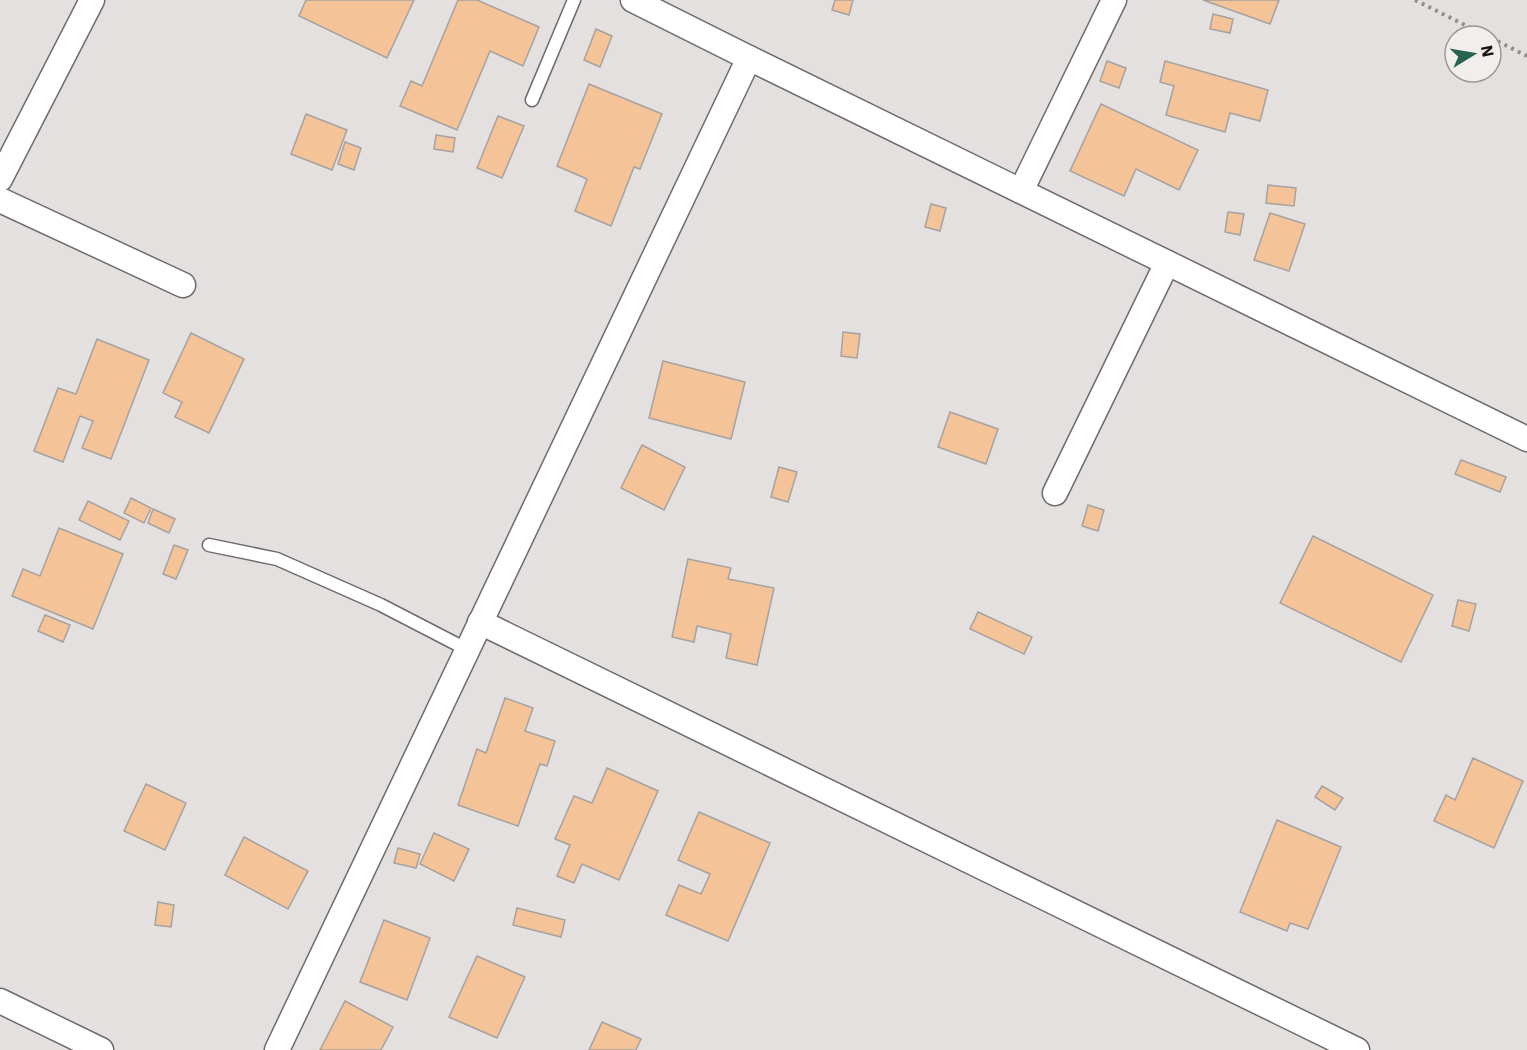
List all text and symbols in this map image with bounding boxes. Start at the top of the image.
north arrow [1443,24,1503,84]
text: N [1477,44,1499,59]

